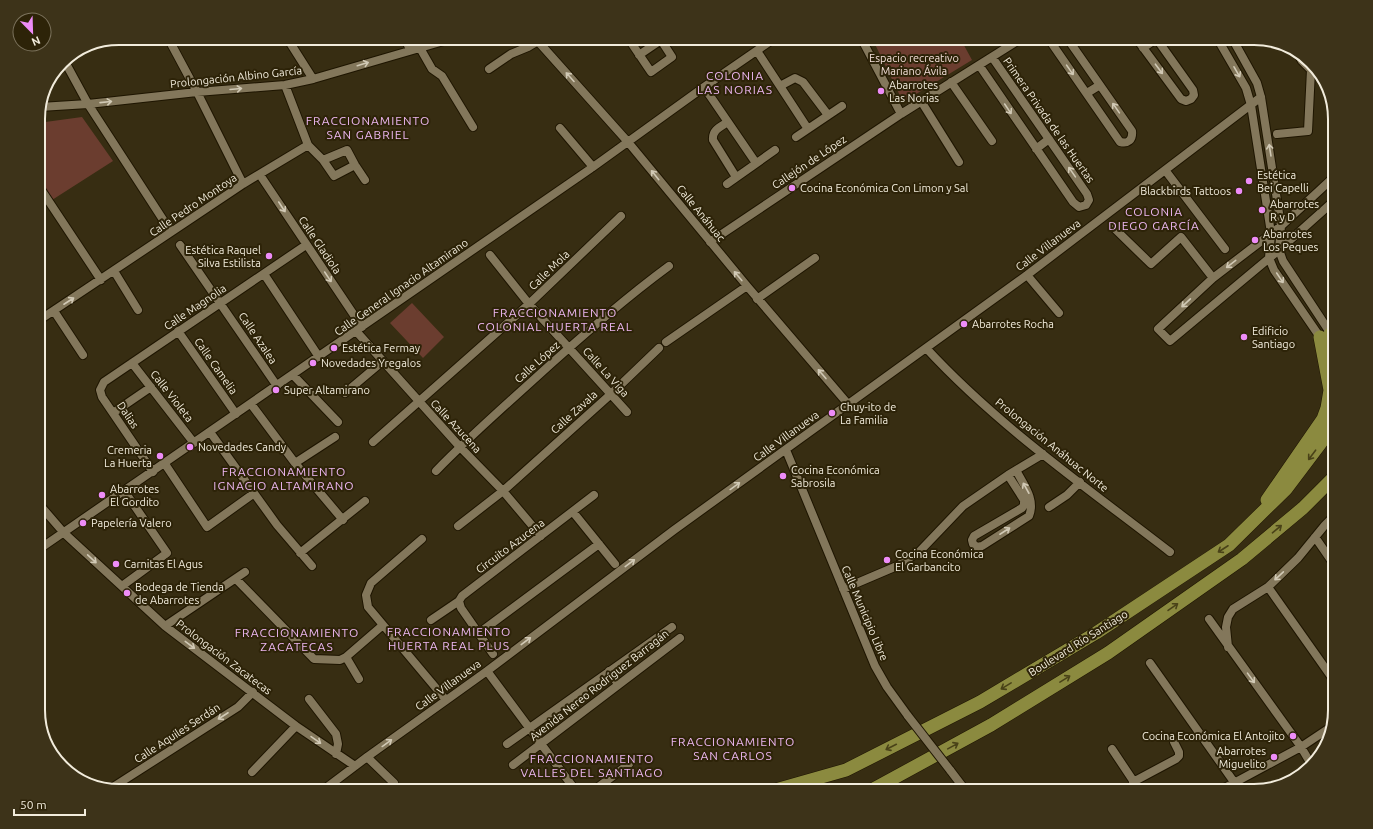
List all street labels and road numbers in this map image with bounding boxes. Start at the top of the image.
street label: Primera Privada de las Huertas [1001,55,1097,185]
street label: Prolongación Albino García [169,64,303,90]
street label: Callejón de López [770,133,848,191]
street label: Calle Pedro Montoya [147,171,239,239]
street label: Calle Anáhuac [675,182,727,244]
street label: Calle Gladiola [296,214,344,276]
street label: Calle Villanueva [1013,217,1083,273]
street label: Calle General Ignacio Altamirano [332,236,470,338]
street label: Calle Mola [526,248,572,292]
street label: Calle Magnolia [162,282,228,332]
street label: Calle Azalea [236,310,280,366]
street label: Calle Camelia [192,336,240,396]
street label: Calle López [512,339,562,385]
street label: Calle La Viga [581,345,631,399]
street label: Calle Violeta [148,368,196,424]
street label: Calle Zavala [548,388,600,436]
street label: Prolongación Anáhuac Norte [993,396,1111,494]
street label: Calle Azucena [428,397,484,455]
street label: Dalias [115,399,141,431]
street label: Calle Villanueva [751,408,821,464]
street label: Circuito Azucena [473,516,547,576]
street label: Calle Municipio Libre [839,564,891,662]
street label: Boulevard Río Santiago [1026,608,1130,678]
street label: Prolongación Zacatecas [174,617,274,697]
street label: Avenida Nereo Rodríguez Barragán [527,627,671,743]
street label: Calle Villanueva [413,657,483,713]
street label: Calle Aquiles Serdán [132,701,222,765]

